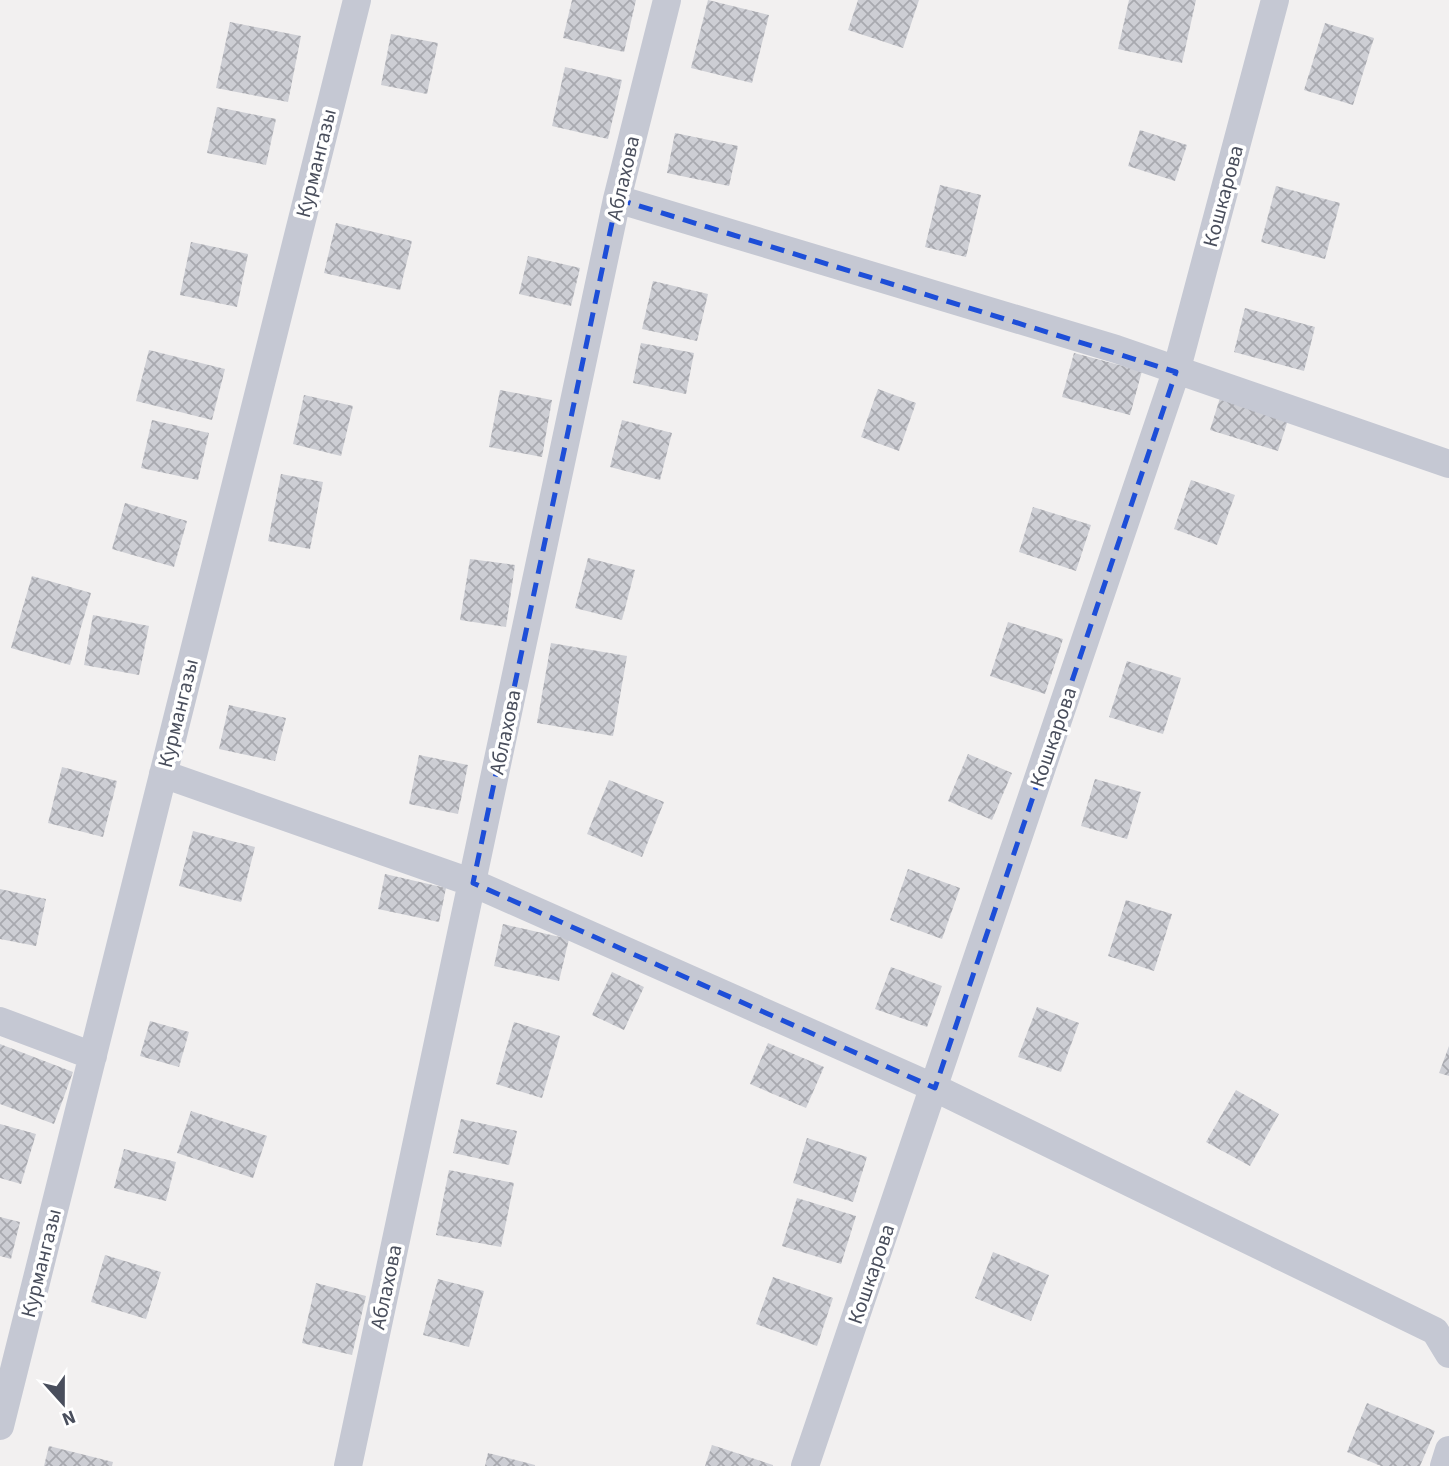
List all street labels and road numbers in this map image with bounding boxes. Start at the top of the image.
street label: Курмангазы [288,105,344,221]
street label: Аблахова [599,133,647,223]
street label: Кошкарова [1195,142,1251,250]
street label: Курмангазы [150,655,206,771]
street label: Кошкарова [1022,683,1084,791]
street label: Аблахова [481,687,529,777]
street label: Курмангазы [13,1205,69,1321]
street label: Кошкарова [840,1220,902,1328]
street label: Аблахова [362,1242,410,1332]

